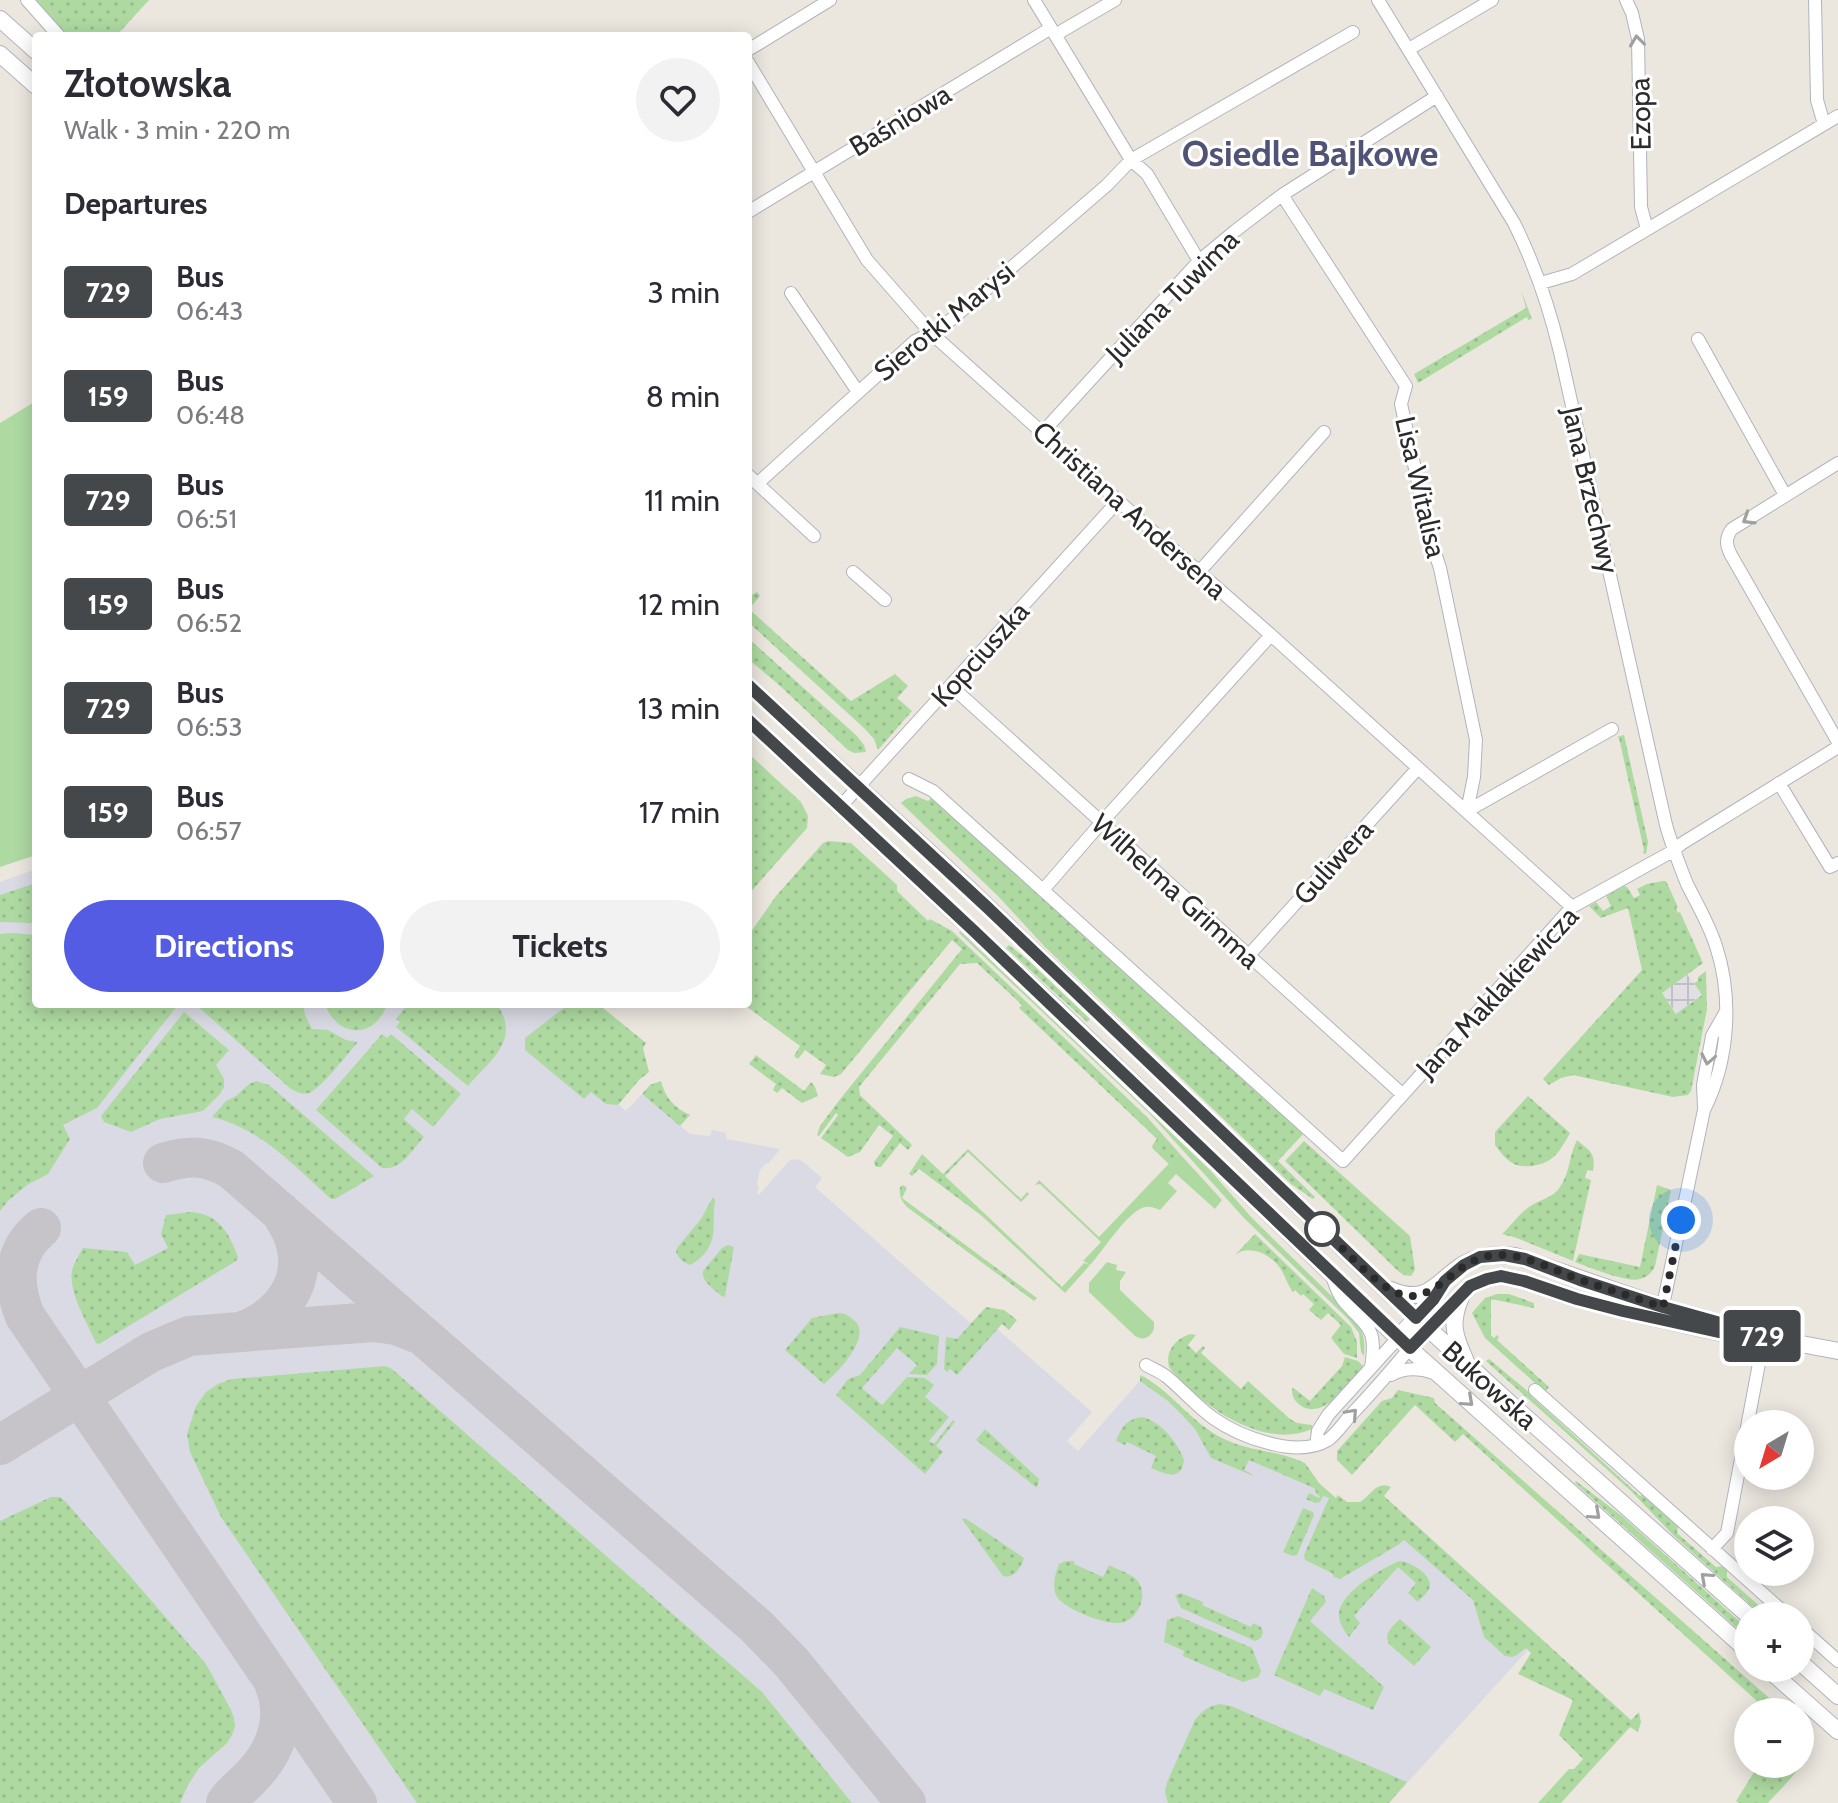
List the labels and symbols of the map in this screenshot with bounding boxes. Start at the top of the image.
one-way arrow [1629,34,1646,47]
street label: Baśniowa [843,76,957,163]
street label: Ezopa [1622,77,1658,151]
district label: Osiedle Bajkowe [1182,131,1438,175]
street label: Juliana Tuwima [1098,222,1246,370]
street label: Sierotki Marysi [867,254,1021,388]
street label: Jana Brzechwy [1555,402,1627,577]
street label: Lisa Witalisa [1388,413,1454,562]
street label: Christiana Andersena [1026,414,1235,607]
one-way arrow [1742,509,1757,524]
street label: Kopciuszka [924,594,1036,714]
street label: Wilhelma Grimma [1085,806,1268,976]
street label: Guliwera [1286,812,1380,911]
street label: Jana Maklakiewicza [1408,899,1586,1086]
one-way arrow [1700,1051,1717,1065]
your location [1661,1200,1701,1240]
unlabelled marker [1305,1212,1339,1246]
line badge: 729 [1716,1310,1808,1362]
street label: Bukowska [1435,1333,1545,1437]
one-way arrow [1458,1391,1473,1405]
one-way arrow [1342,1409,1356,1424]
north arrow [1734,1410,1814,1490]
one-way arrow [1585,1504,1600,1519]
one-way arrow [1700,1573,1715,1587]

